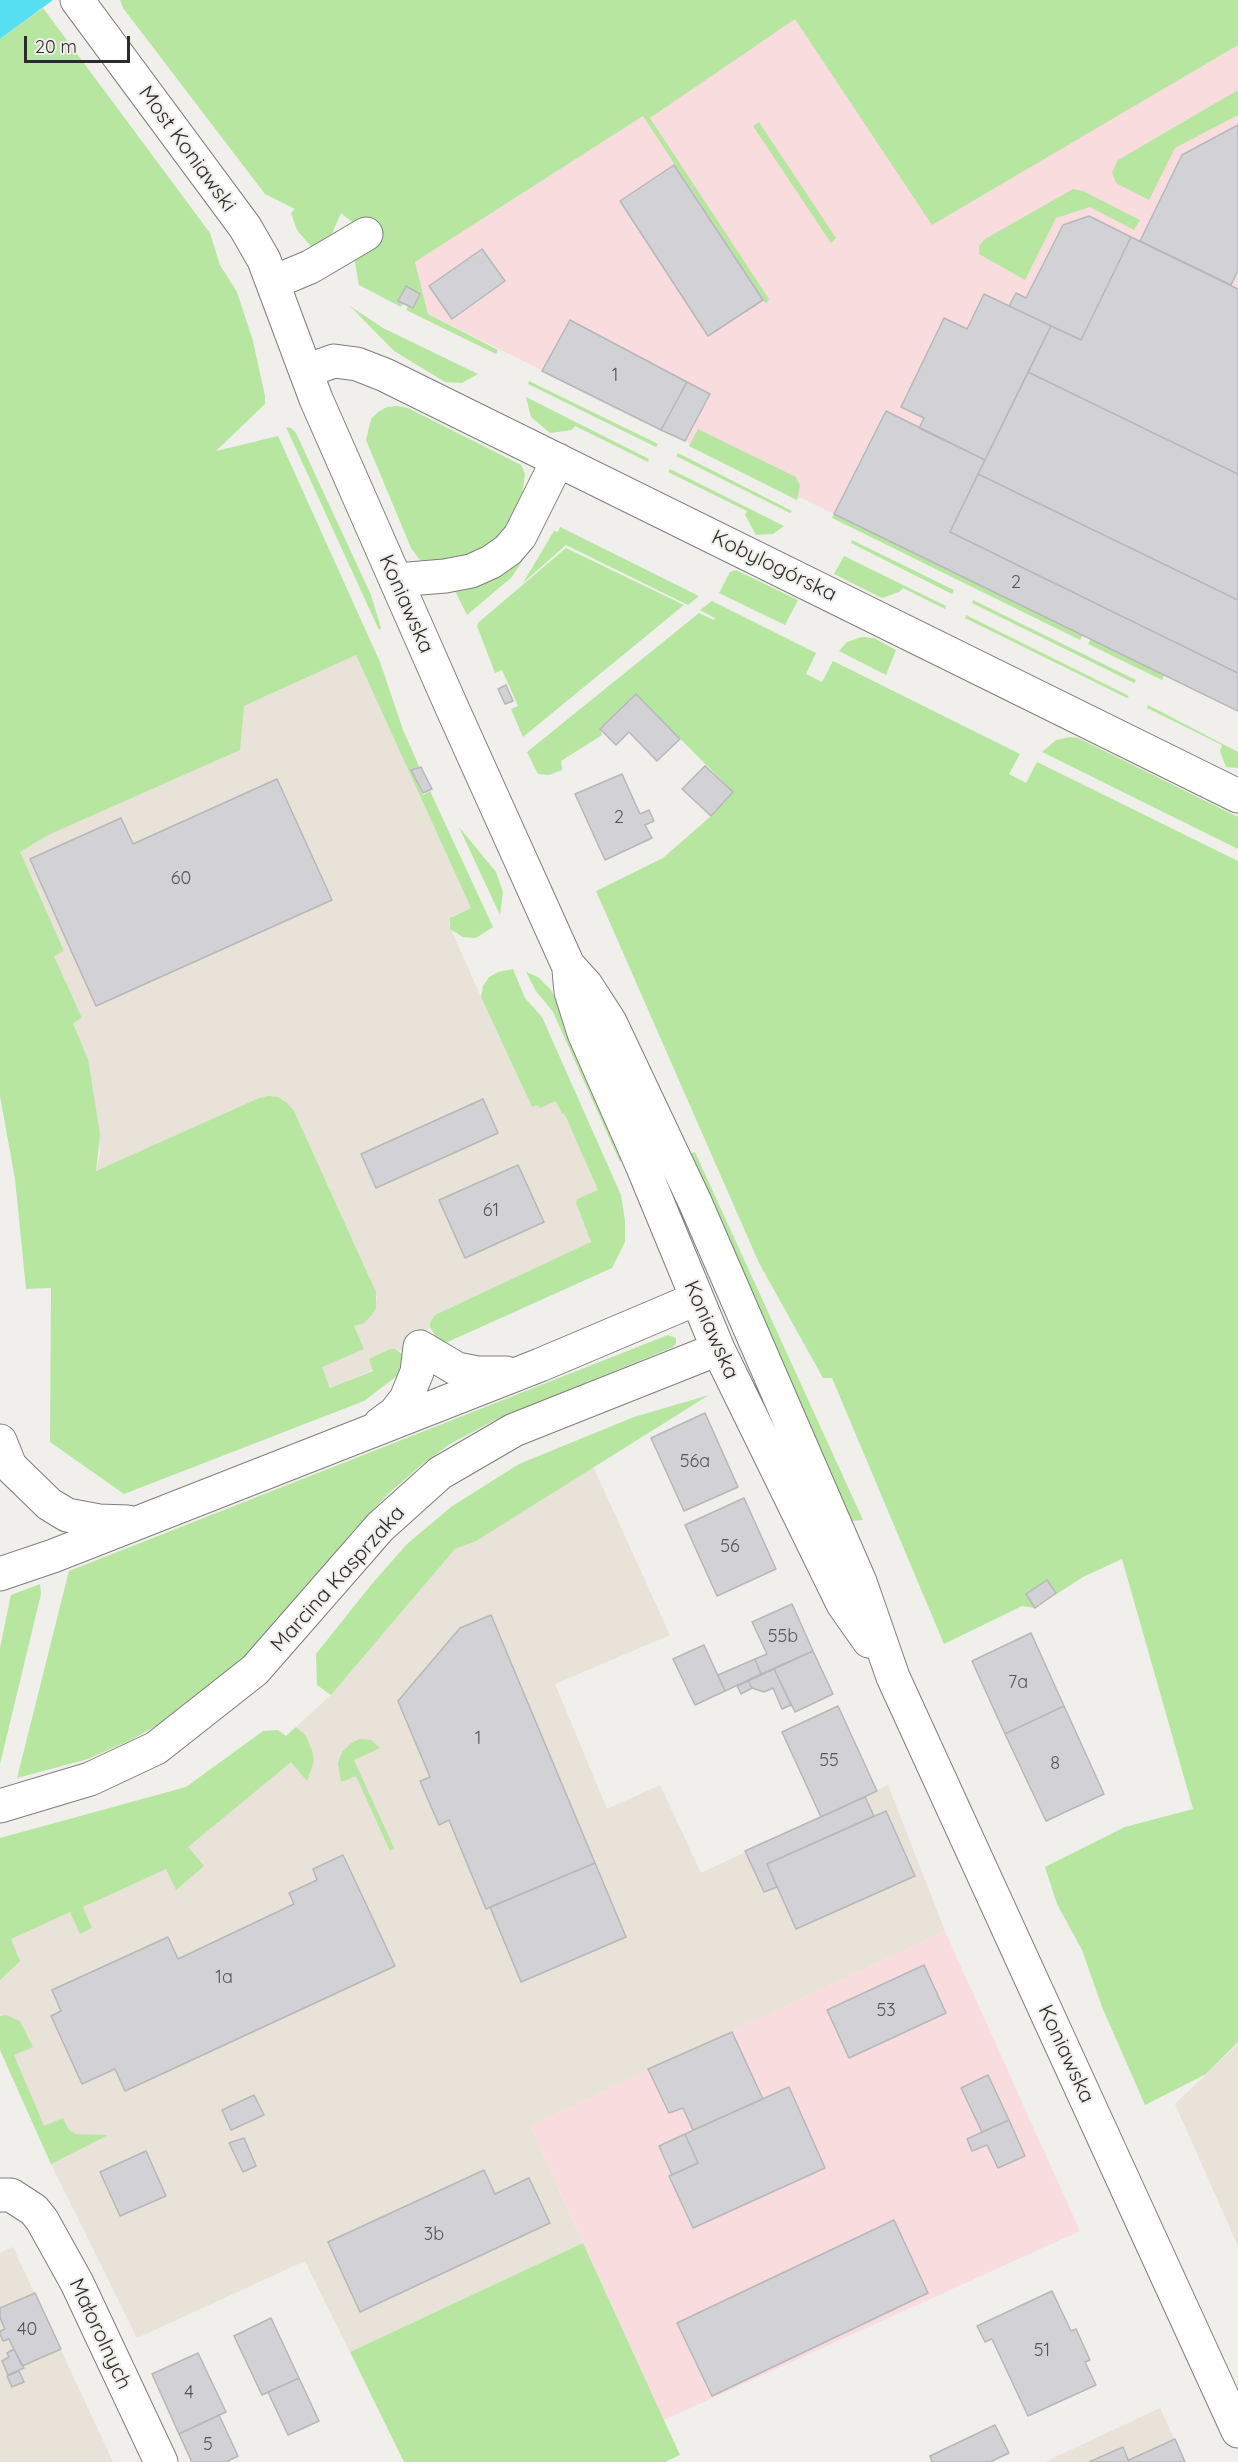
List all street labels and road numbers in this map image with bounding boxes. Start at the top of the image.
street label: Most Koniawski [133,81,241,217]
street label: Kobylogórska [707,525,841,607]
street label: Koniawska [373,551,439,657]
street label: Koniawska [678,1277,744,1383]
street label: Marcina Kasprzaka [266,1501,410,1657]
street label: Koniawska [1032,2001,1100,2107]
street label: Małorolnych [63,2275,137,2393]

